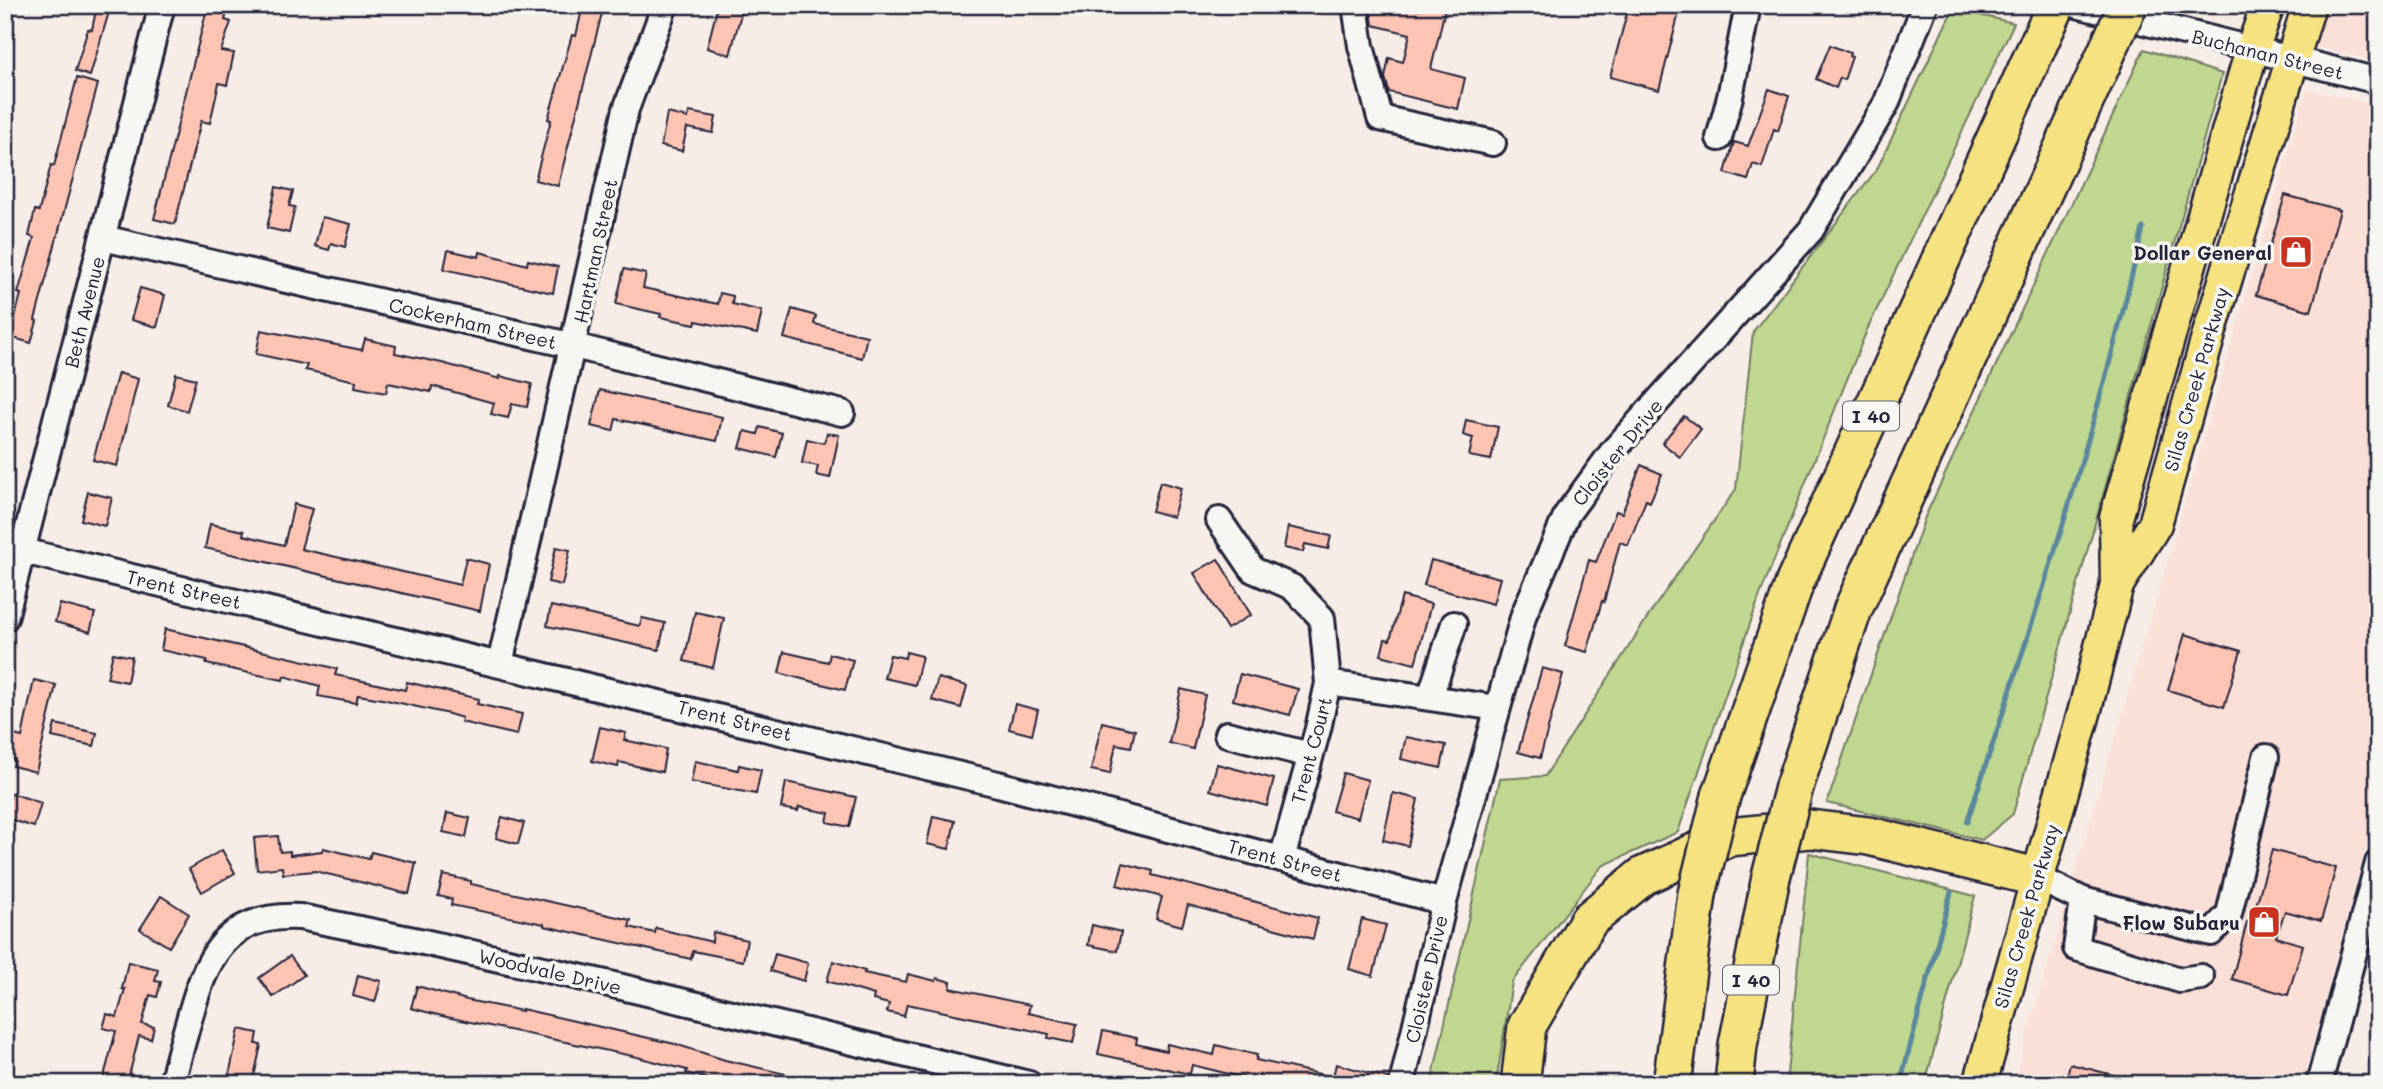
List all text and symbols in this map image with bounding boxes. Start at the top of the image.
street label: Buchanan Street [2190,23,2346,85]
street label: Hartman Street [567,176,623,326]
shop icon: Dollar General [2277,233,2315,271]
place label: Dollar General [2133,240,2272,265]
street label: Beth Avenue [58,253,110,371]
street label: Silas Creek Parkway [2158,284,2234,474]
street label: Cockerham Street [387,292,559,354]
street label: Cloister Drive [1566,393,1668,511]
road number: I 40 [1843,402,1899,430]
street label: Trent Street [124,564,244,614]
street label: Trent Street [675,694,795,746]
street label: Trent Court [1285,694,1337,806]
street label: Silas Creek Parkway [1988,821,2064,1011]
street label: Trent Street [1225,833,1345,887]
shop icon: Flow Subaru [2245,903,2283,941]
place label: Flow Subaru [2122,910,2240,935]
street label: Cloister Drive [1399,913,1453,1045]
street label: Woodvale Drive [476,942,624,1000]
road number: I 40 [1723,965,1779,995]

